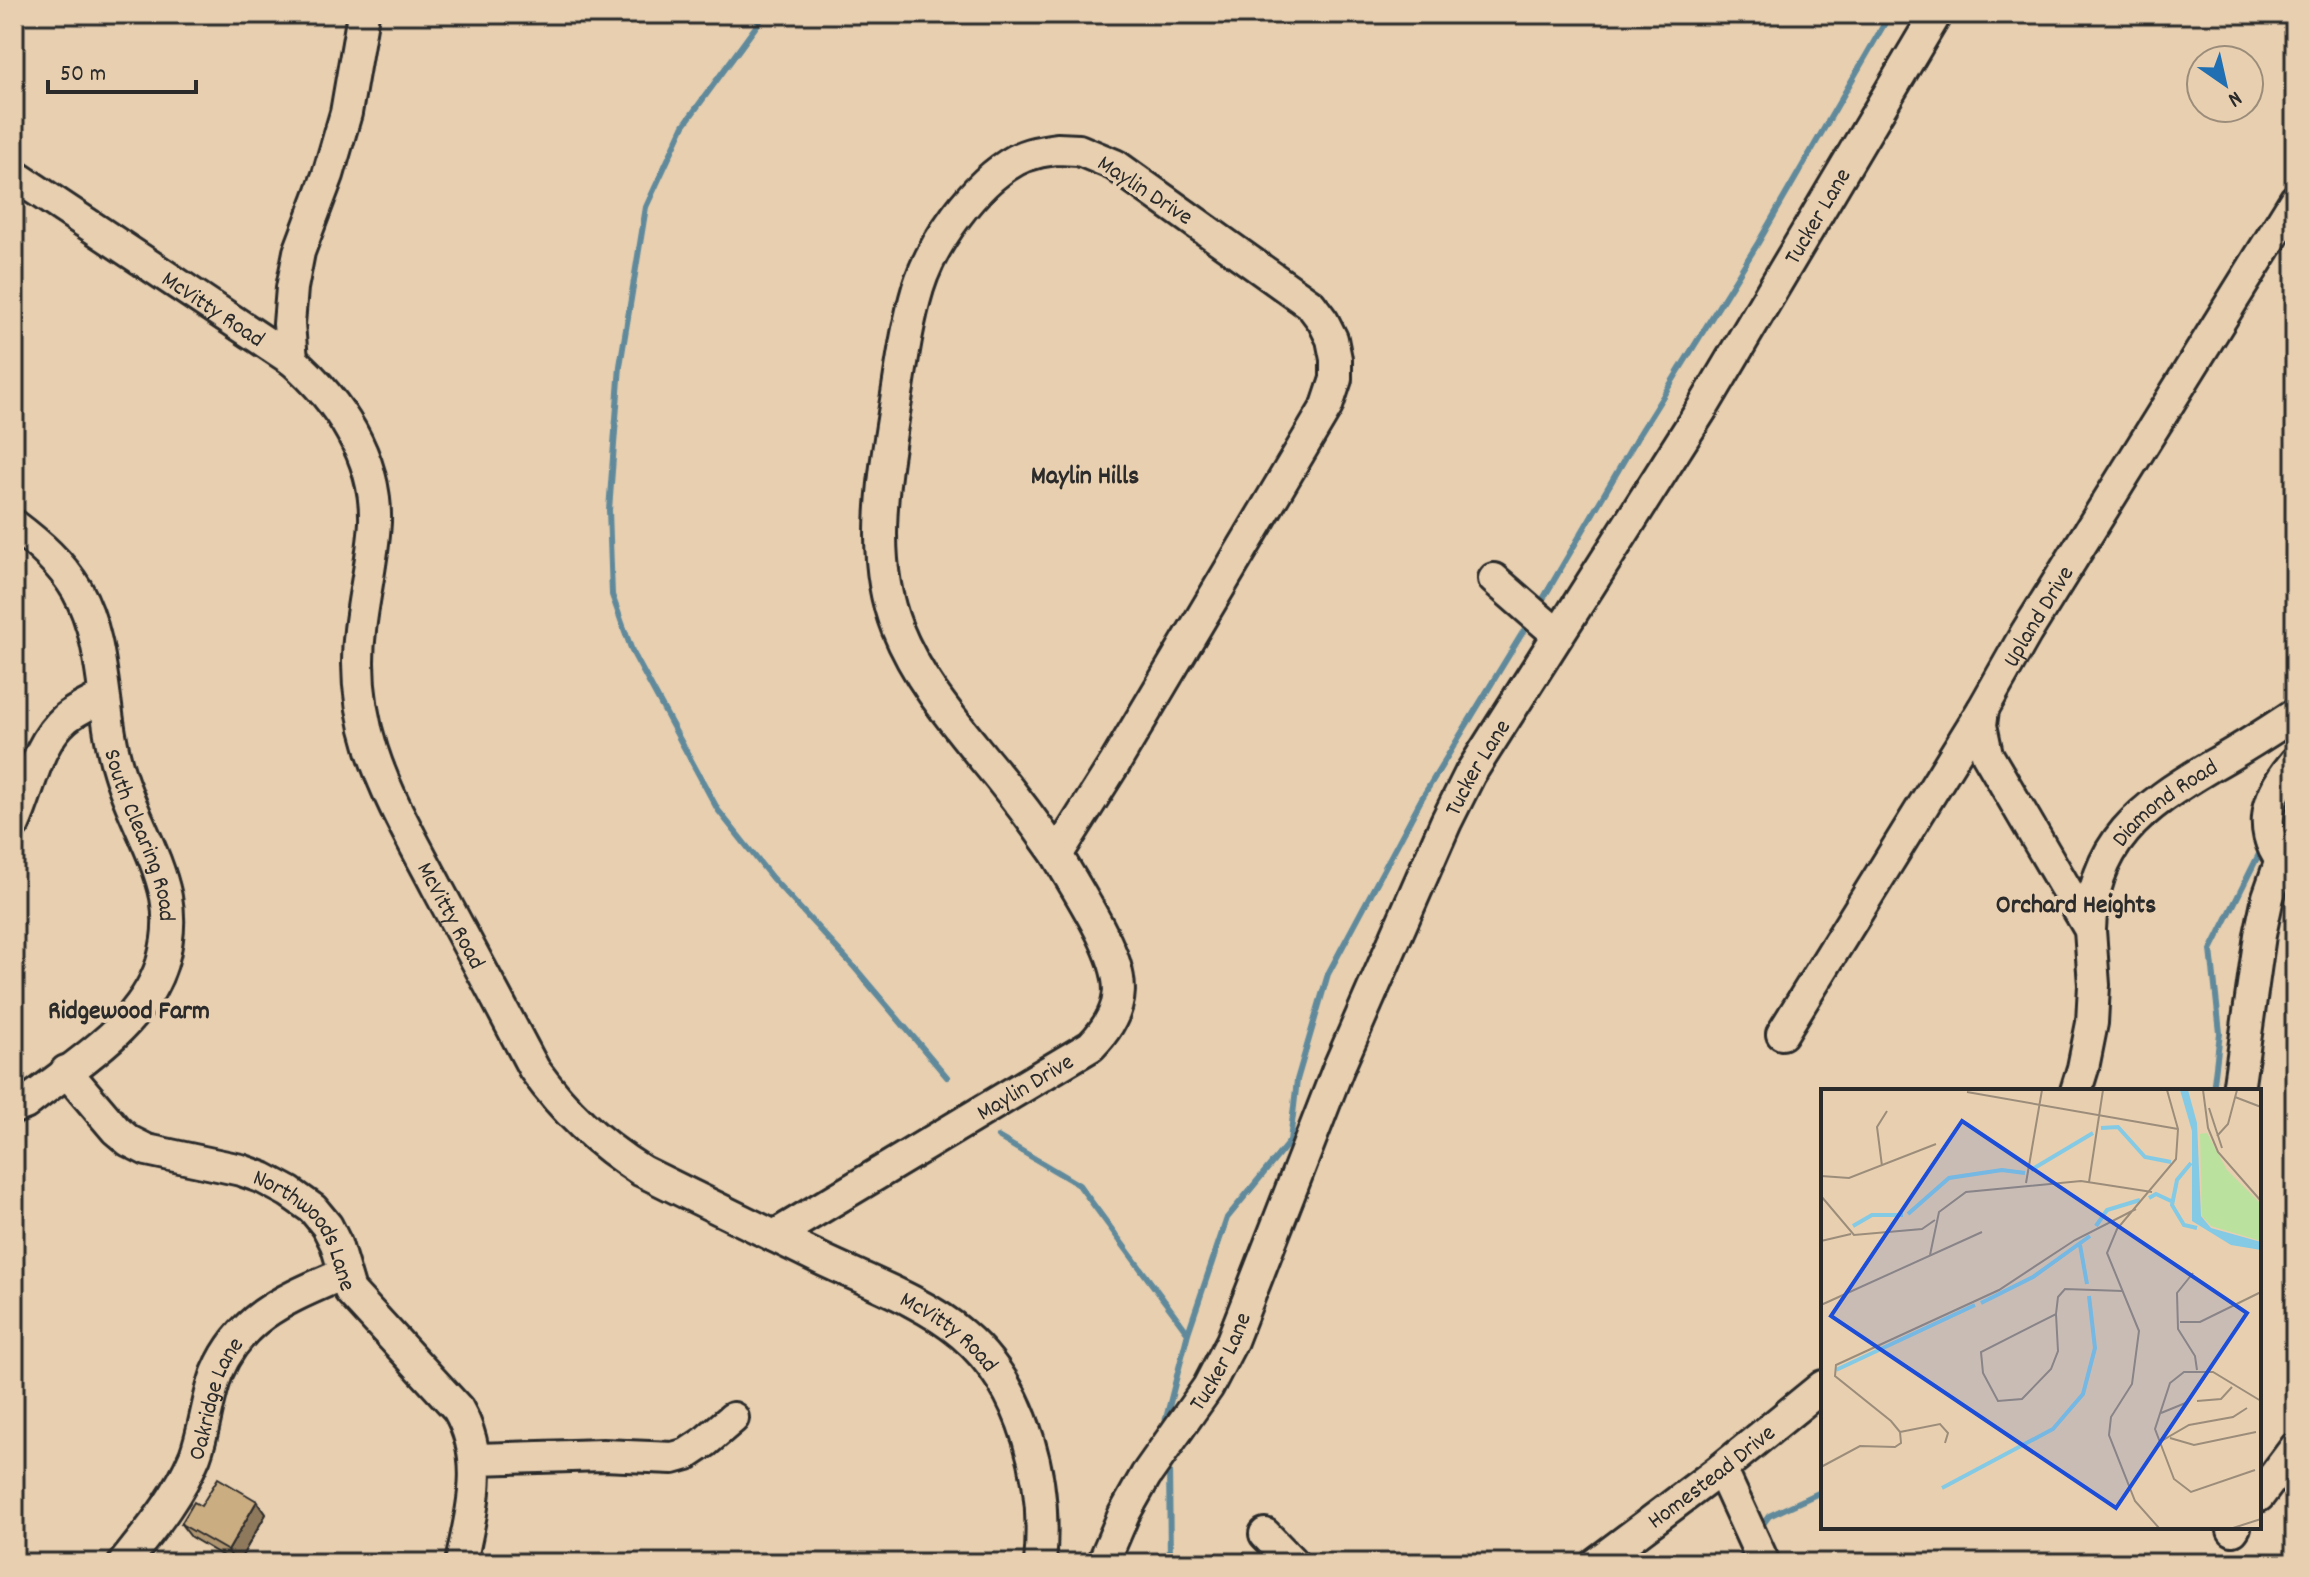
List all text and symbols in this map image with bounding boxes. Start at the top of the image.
scale bar [48,44,196,94]
north arrow [2185,44,2265,124]
text: 50 m [60,58,106,92]
text: N [2221,82,2247,114]
street label: Maylin Drive [1090,148,1199,235]
street label: Tucker Lane [1777,162,1861,272]
street label: McVitty Road [154,264,270,357]
district label: Maylin Hills [1031,459,1139,496]
street label: Upland Drive [1996,560,2084,674]
street label: Tucker Lane [1438,713,1521,823]
street label: South Clearing Road [93,746,182,922]
street label: Diamond Road [2105,752,2225,855]
street label: McVitty Road [407,857,492,976]
district label: Orchard Heights [1996,888,2156,925]
district label: Ridgewood Farm [48,994,210,1031]
street label: Maylin Drive [971,1046,1081,1131]
inset map [1821,1089,2261,1529]
street label: Northwoods Lane [248,1162,363,1296]
street label: McVitty Road [893,1284,1005,1381]
street label: Tucker Lane [1182,1308,1262,1419]
street label: Oakridge Lane [181,1331,253,1466]
street label: Homestead Drive [1641,1417,1784,1539]

